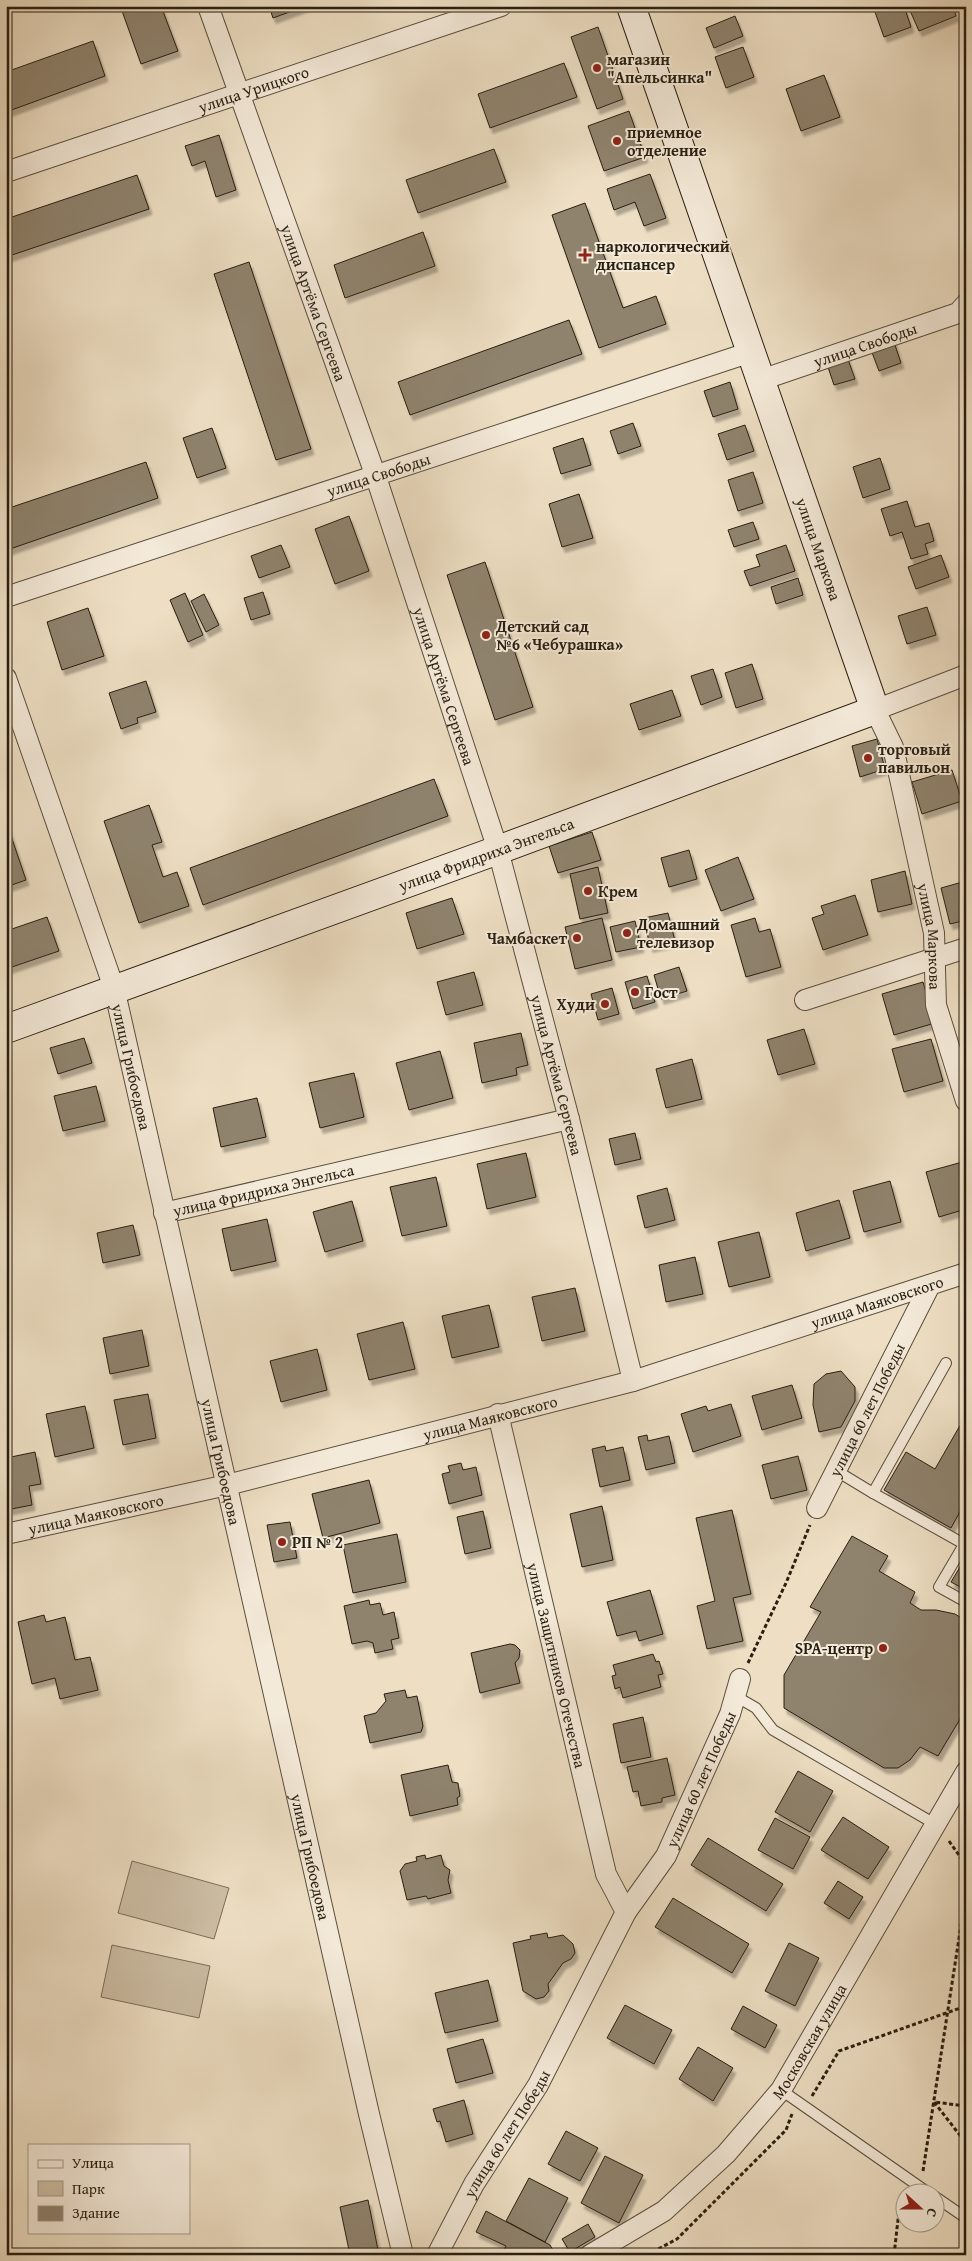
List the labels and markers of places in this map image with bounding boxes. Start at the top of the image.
place label: магазин "Апельсинка" [607,47,712,89]
marker: магазин "Апельсинка" [591,62,603,74]
place label: приемное отделение [627,120,707,162]
marker: приемное отделение [611,135,623,147]
place label: наркологический диспансер [596,234,730,276]
marker: наркологический диспансер [578,248,592,262]
place label: Детский сад №6 «Чебурашка» [495,614,623,656]
marker: Детский сад №6 «Чебурашка» [480,629,492,641]
place label: торговый павильон [878,737,951,779]
marker: торговый павильон [862,752,874,764]
place label: Крем [598,879,638,903]
marker: Крем [582,885,594,897]
place label: Домашний телевизор [636,912,720,954]
place label: Чамбаскет [487,926,567,950]
marker: Домашний телевизор [621,927,633,939]
marker: Чамбаскет [571,932,583,944]
place label: Гост [645,980,678,1004]
marker: Гост [629,986,641,998]
place label: Худи [557,992,595,1016]
marker: Худи [599,998,611,1010]
place label: РП № 2 [292,1530,343,1554]
marker: РП № 2 [276,1536,288,1548]
place label: SPA-центр [795,1636,873,1660]
marker: SPA-центр [877,1642,889,1654]

